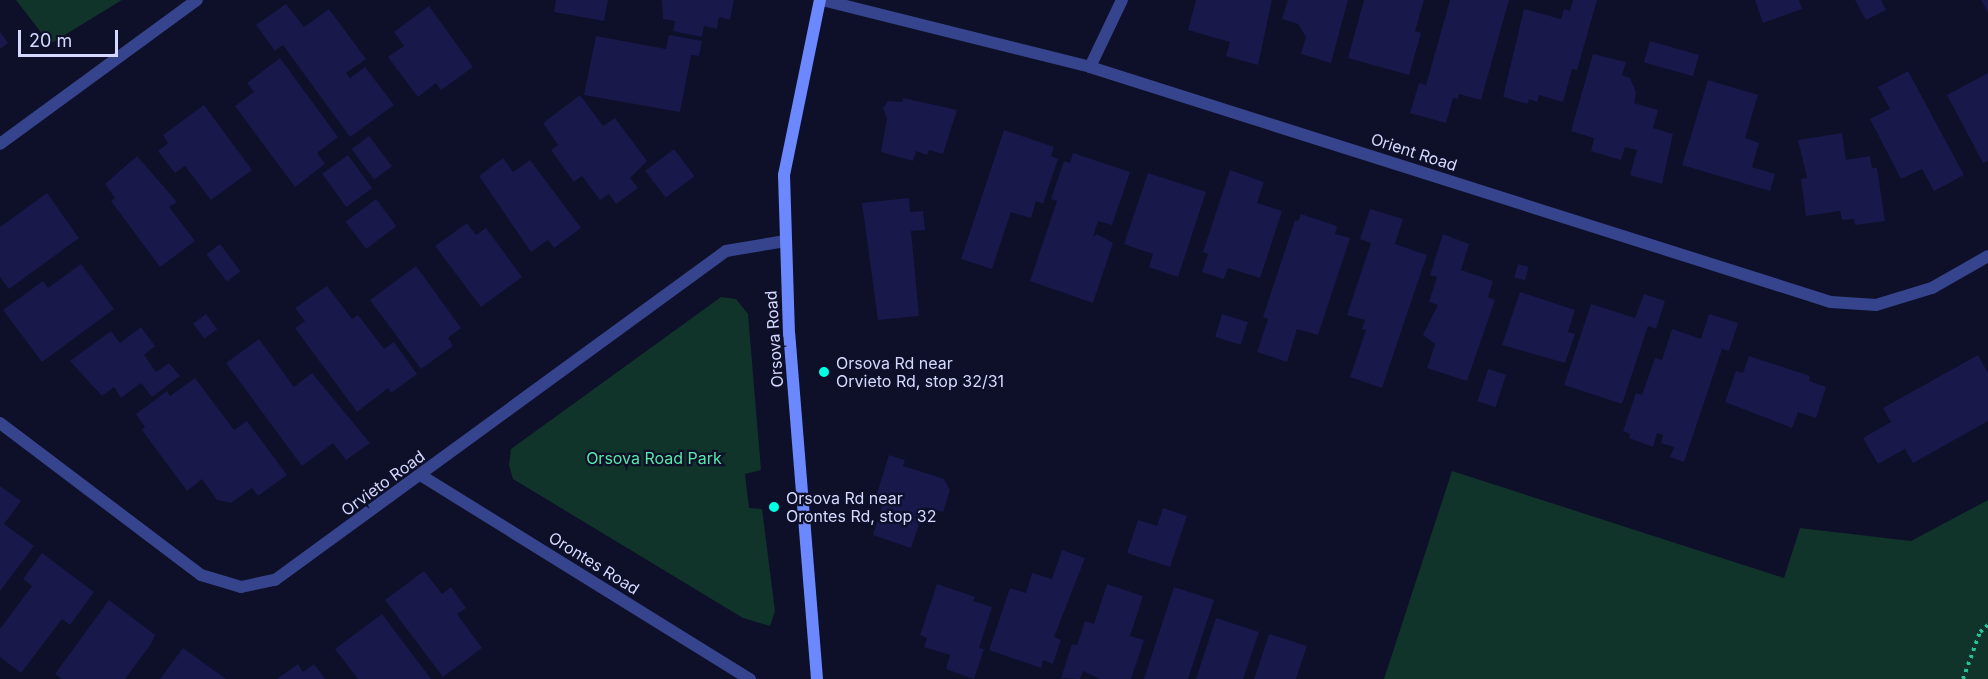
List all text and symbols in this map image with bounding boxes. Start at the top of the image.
scale bar [21,18,122,56]
text: 20 m [29,30,72,51]
street label: Orient Road [1368,129,1460,175]
street label: Orsova Road [761,290,787,388]
place label: Orsova Rd near Orvieto Rd, stop 32/31 [836,353,1004,391]
marker: Orsova Rd near Orvieto Rd, stop 32/31 [817,365,831,379]
street label: Orvieto Road [338,446,428,520]
park label: Orsova Road Park [586,448,722,468]
place label: Orsova Rd near Orontes Rd, stop 32 [786,488,936,526]
marker: Orsova Rd near Orontes Rd, stop 32 [767,500,781,514]
street label: Orontes Road [545,528,643,598]

